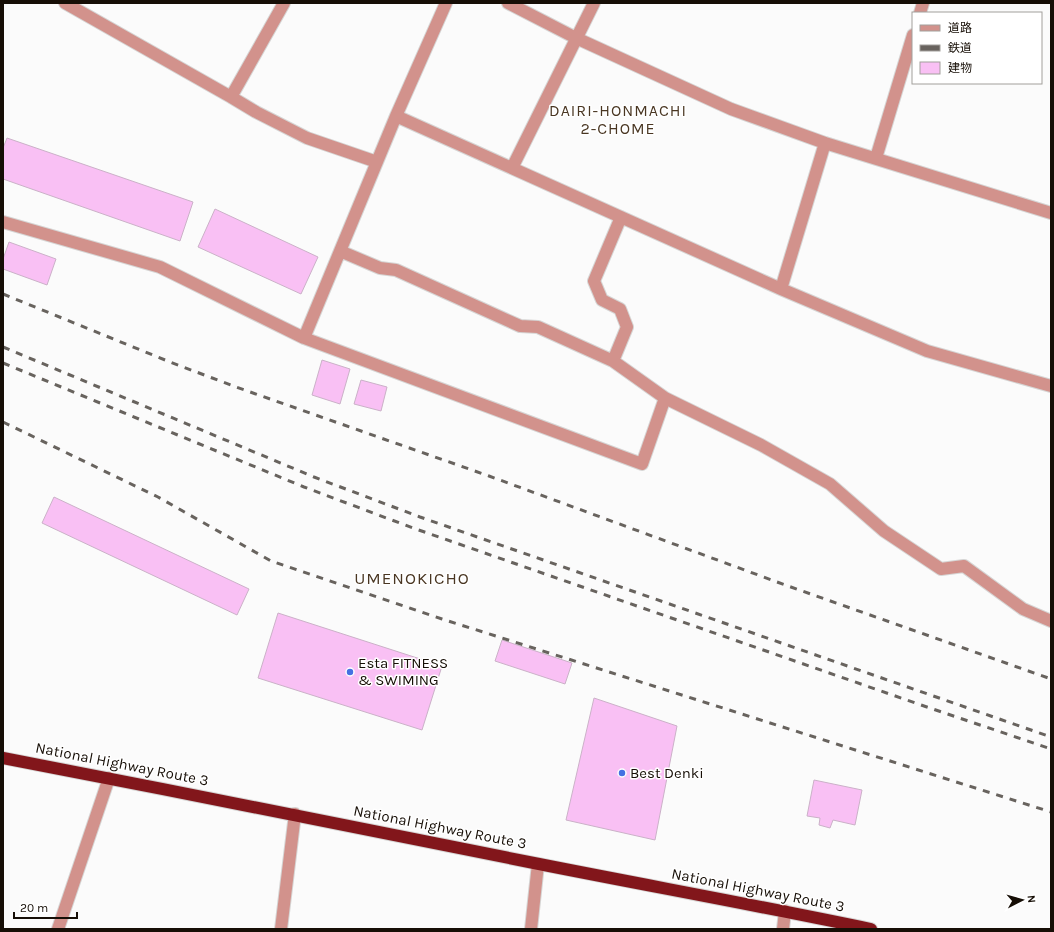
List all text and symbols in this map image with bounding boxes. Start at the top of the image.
legend [912,12,1042,84]
text: 道路 [948,21,972,35]
text: 鉄道 [948,41,972,55]
text: 建物 [948,61,972,75]
district label: DAIRI-HONMACHI 2-CHOME [549,101,687,138]
district label: UMENOKICHO [354,568,470,588]
place label: Esta FITNESS & SWIMING [358,654,448,689]
marker: Esta FITNESS & SWIMING [345,667,355,677]
street label: National Highway Route 3 [34,738,210,790]
place label: Best Denki [630,764,704,782]
marker: Best Denki [617,768,627,778]
street label: National Highway Route 3 [352,801,528,853]
street label: National Highway Route 3 [670,864,846,916]
north arrow [1002,880,1042,920]
scale bar [14,894,77,920]
text: N [1025,894,1038,904]
text: 20 m [20,901,48,915]

